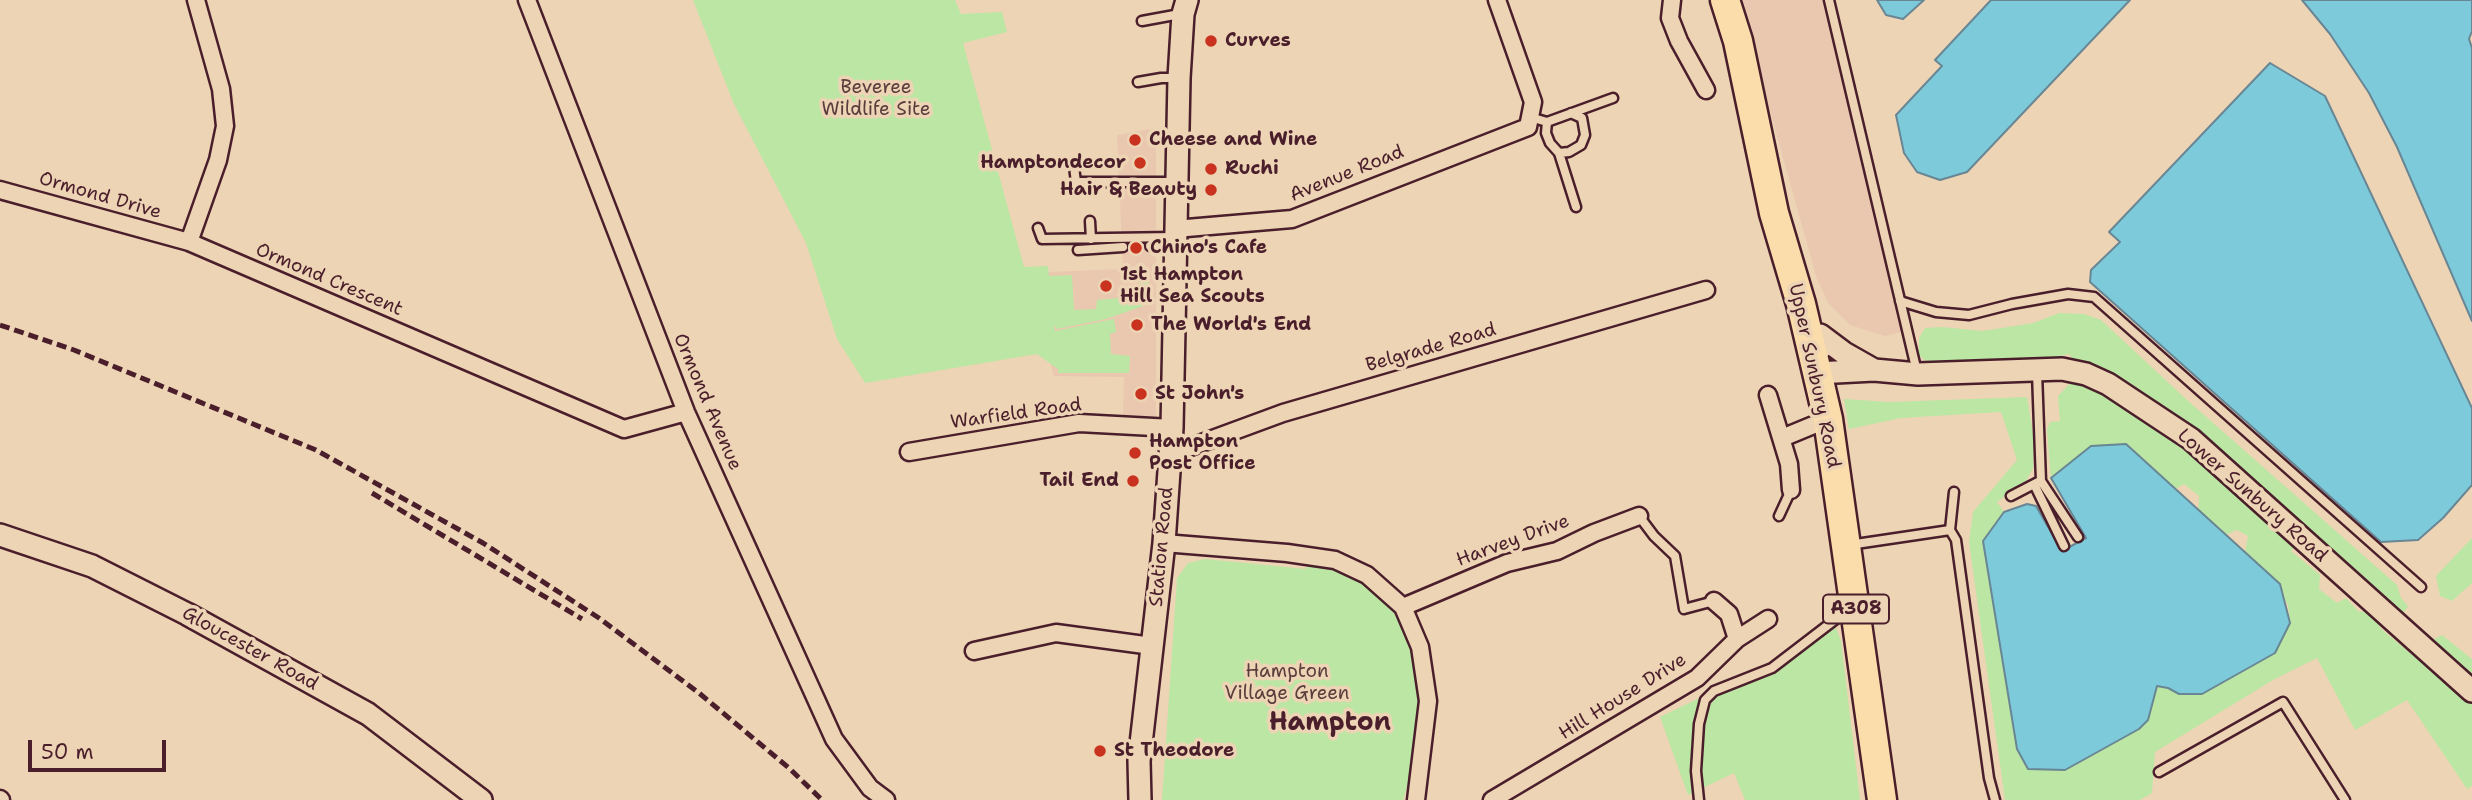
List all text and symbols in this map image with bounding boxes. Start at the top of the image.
place label: Curves [1225,30,1291,52]
marker: Curves [1203,33,1219,49]
park label: Beveree Wildlife Site [821,77,931,121]
place label: Cheese and Wine [1149,129,1317,151]
marker: Cheese and Wine [1127,132,1143,148]
street label: Avenue Road [1287,141,1407,207]
place label: Hamptondecor [980,152,1126,174]
marker: Hamptondecor [1132,155,1148,171]
place label: Ruchi [1225,158,1279,180]
marker: Ruchi [1203,161,1219,177]
street label: Ormond Drive [36,168,164,224]
place label: Hair & Beauty [1060,179,1197,201]
marker: Hair & Beauty [1203,182,1219,198]
place label: Chino's Cafe [1150,237,1267,259]
street label: Ormond Crescent [252,239,406,321]
marker: Chino's Cafe [1128,240,1144,256]
place label: 1st Hampton Hill Sea Scouts [1120,264,1265,308]
marker: 1st Hampton Hill Sea Scouts [1098,278,1114,294]
street label: Upper Sunbury Road [1783,282,1845,470]
place label: The World's End [1151,314,1311,336]
marker: The World's End [1129,317,1145,333]
street label: Belgrade Road [1363,318,1499,378]
street label: Ormond Avenue [668,330,746,474]
place label: St John's [1155,383,1244,405]
marker: St John's [1133,386,1149,402]
street label: Warfield Road [949,394,1083,434]
street label: Lower Sunbury Road [2172,425,2332,567]
place label: Hampton Post Office [1149,431,1256,475]
marker: Hampton Post Office [1127,445,1143,461]
place label: Tail End [1039,470,1119,492]
marker: Tail End [1125,473,1141,489]
street label: Station Road [1145,486,1179,608]
street label: Harvey Drive [1453,510,1573,572]
road number: A308 [1823,594,1889,624]
street label: Gloucester Road [178,602,322,696]
street label: Hill House Drive [1555,649,1691,745]
park label: Hampton Village Green [1225,661,1349,705]
district label: Hampton [1269,707,1391,739]
scale bar [32,726,170,770]
text: 50 m [41,738,94,766]
place label: St Theodore [1114,740,1234,762]
marker: St Theodore [1092,743,1108,759]

